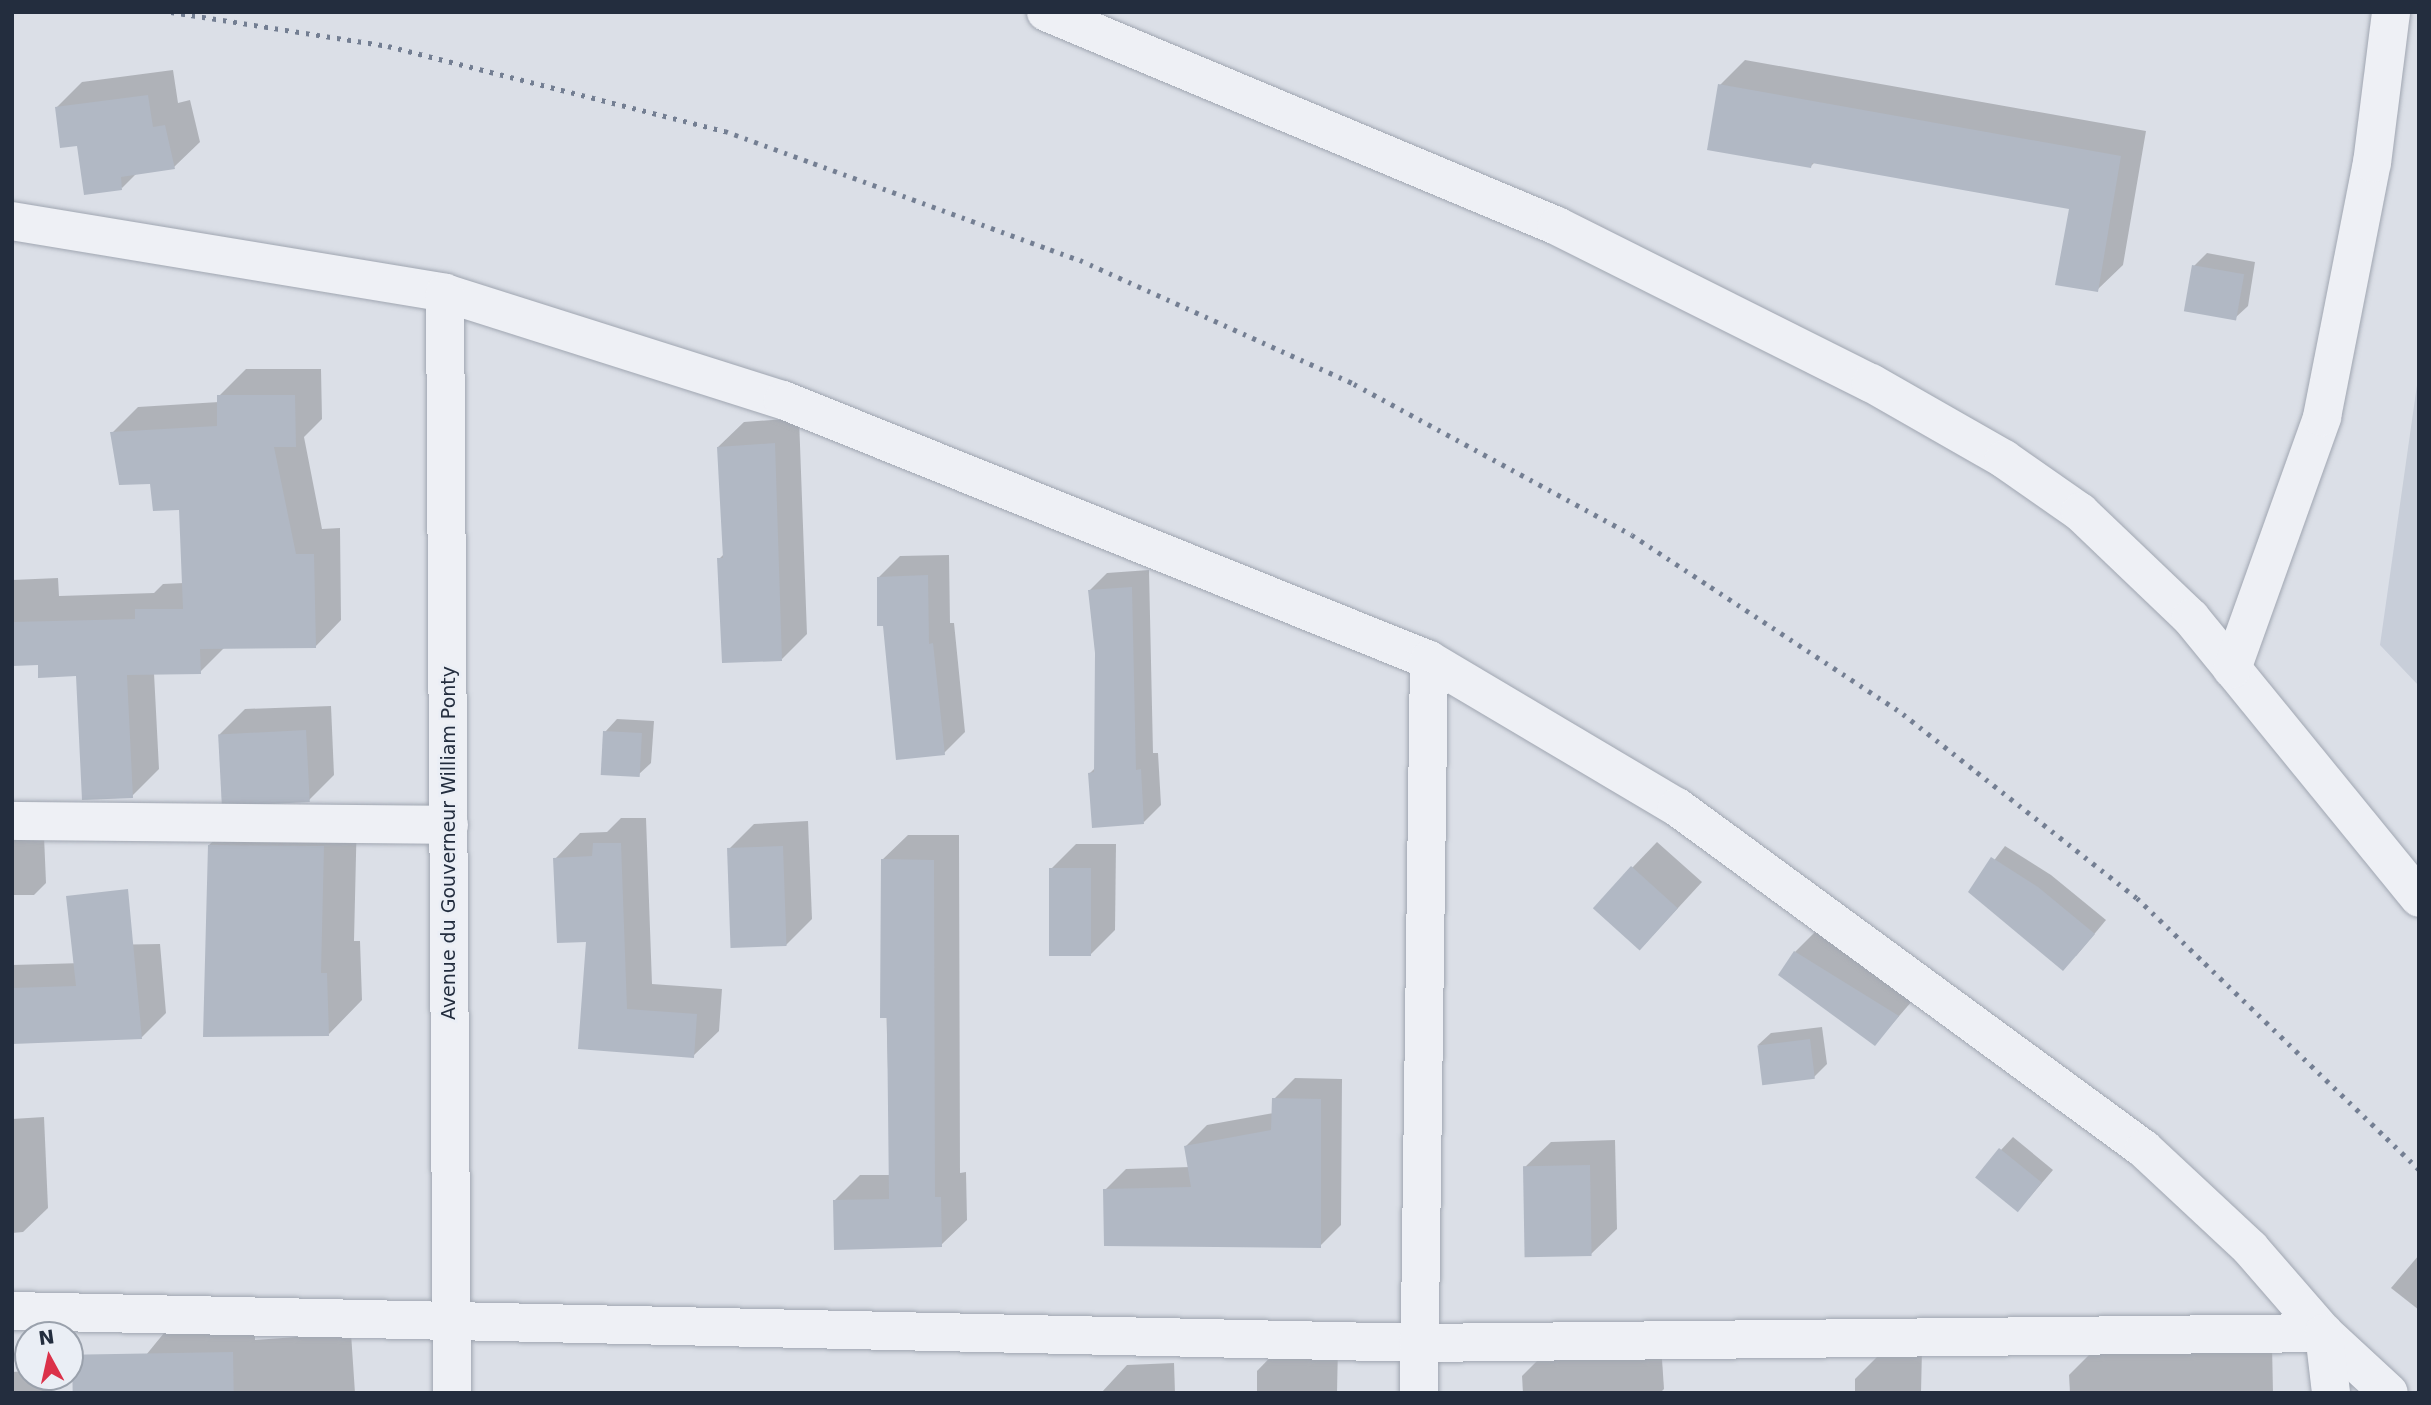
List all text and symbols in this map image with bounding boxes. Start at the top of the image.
street label: Avenue du Gouverneur William Ponty [438,666,460,1020]
north arrow [14,1321,84,1391]
text: N [37,1325,56,1349]

